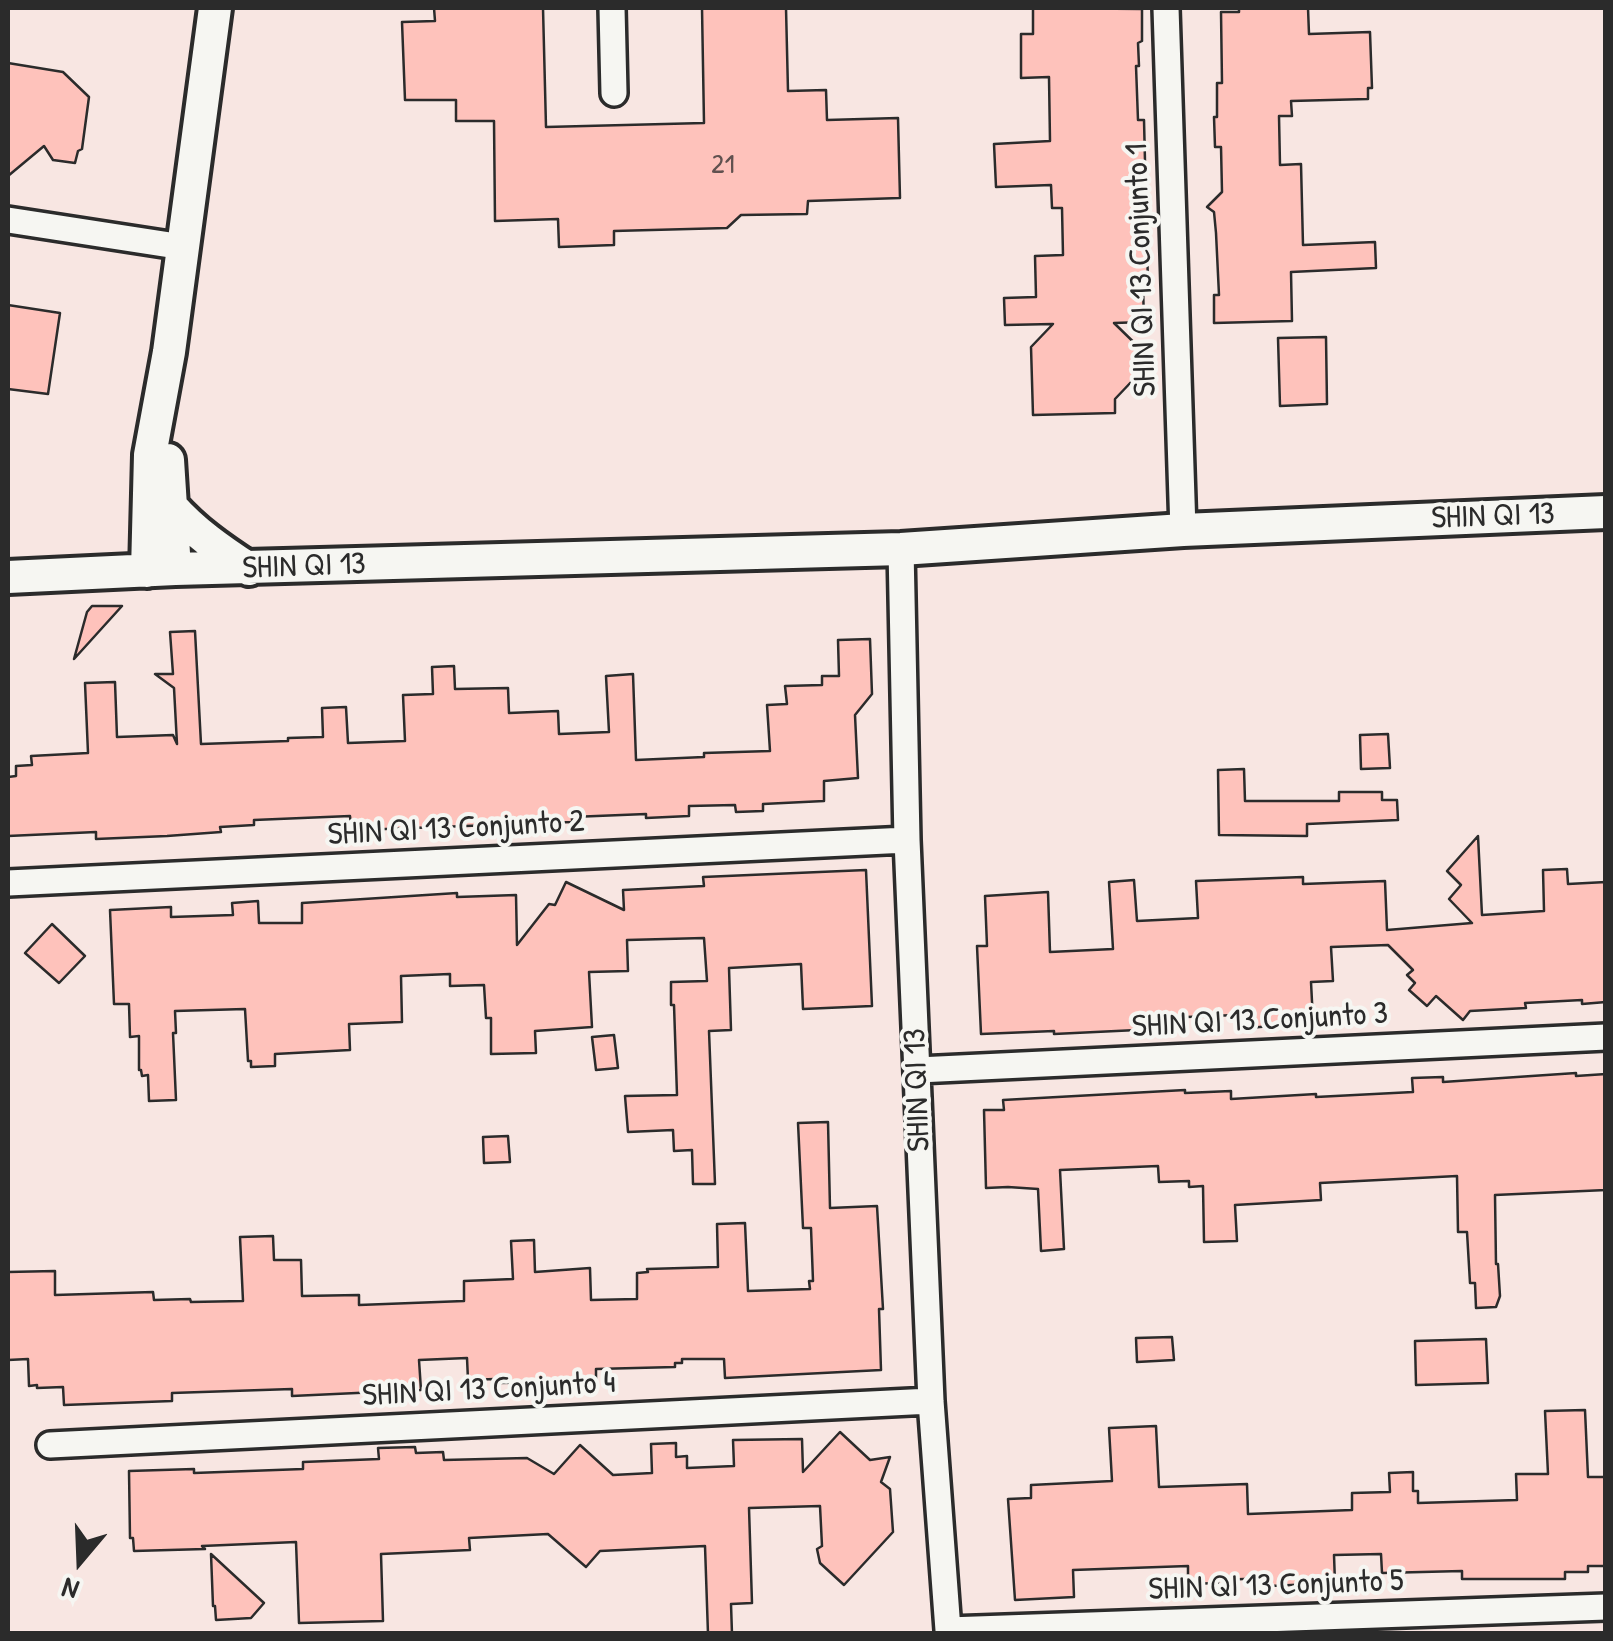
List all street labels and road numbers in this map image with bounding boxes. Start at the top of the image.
street label: SHIN QI 13 Conjunto 1 [1118,143,1166,397]
street label: SHIN QI 13 [1431,496,1555,538]
street label: SHIN QI 13 [242,546,366,588]
street label: SHIN QI 13 Conjunto 2 [327,803,585,855]
street label: SHIN QI 13 Conjunto 3 [1131,995,1389,1047]
street label: SHIN QI 13 [897,1028,939,1152]
street label: SHIN QI 13 Conjunto 4 [361,1364,617,1416]
street label: SHIN QI 13 Conjunto 5 [1148,1562,1404,1610]

